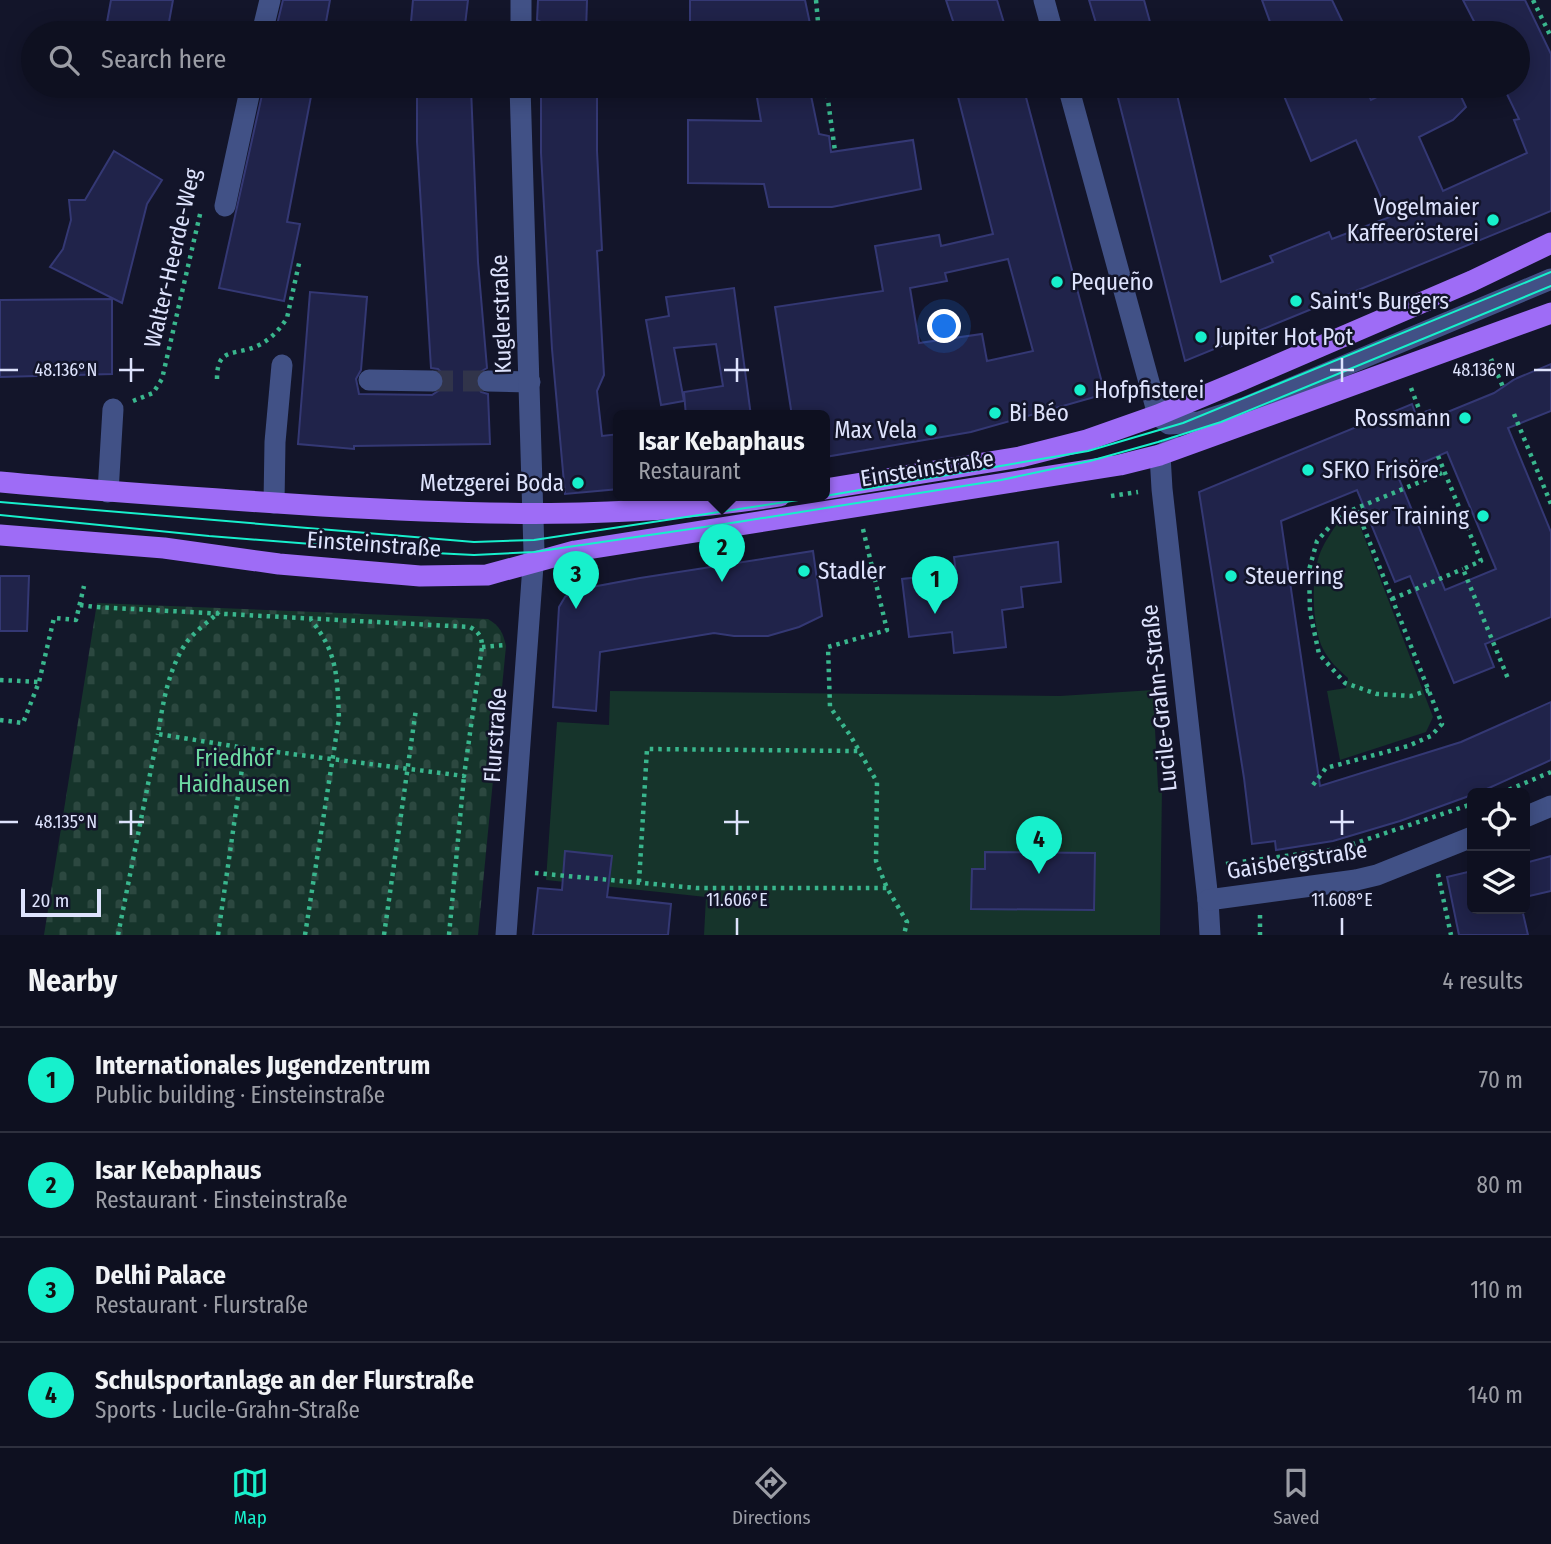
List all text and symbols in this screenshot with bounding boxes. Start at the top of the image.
search box [21,21,1530,98]
icon: search [45,41,83,79]
text: Search here [101,44,226,75]
street label: Walter-Heerde-Weg [138,165,206,350]
place label: Vogelmaier Kaffeerösterei [1347,193,1479,247]
marker: Vogelmaier Kaffeerösterei [1485,212,1501,228]
street label: Kuglerstraße [485,254,517,374]
place label: Pequeño [1071,268,1154,296]
marker: Pequeño [1049,274,1065,290]
place label: Saint's Burgers [1310,287,1449,315]
marker: Saint's Burgers [1288,293,1304,309]
your location [927,309,961,343]
place label: Jupiter Hot Pot [1215,323,1354,351]
marker: Jupiter Hot Pot [1193,329,1209,345]
text: 48.136°N [35,359,97,381]
text: 48.136°N [1453,359,1515,381]
place label: Hofpfisterei [1094,376,1204,404]
marker: Hofpfisterei [1072,382,1088,398]
place label: Bi Béo [1009,399,1069,427]
place label: Rossmann [1354,404,1451,432]
marker: Bi Béo [987,405,1003,421]
popup [613,410,830,501]
marker: Rossmann [1457,410,1473,426]
place label: Max Vela [834,416,917,444]
marker: Max Vela [923,422,939,438]
text: Isar Kebaphaus [638,426,805,457]
street label: Einsteinstraße [858,444,996,492]
place label: SFKO Frisöre [1322,456,1439,484]
text: Restaurant [638,457,741,485]
marker: SFKO Frisöre [1300,462,1316,478]
place label: Metzgerei Boda [420,469,564,497]
marker: Metzgerei Boda [570,475,586,491]
place label: Kieser Training [1330,502,1469,530]
marker: Kieser Training [1475,508,1491,524]
pin: 2 [699,524,745,582]
street label: Einsteinstraße [306,525,442,563]
pin: 3 [553,551,599,609]
pin: 1 [912,556,958,614]
place label: Stadler [818,557,886,585]
place label: Steuerring [1245,562,1343,590]
marker: Stadler [796,563,812,579]
marker: Steuerring [1223,568,1239,584]
street label: Lucile-Grahn-Straße [1135,603,1183,793]
street label: Flurstraße [478,687,512,783]
park label: Friedhof Haidhausen [178,744,290,798]
map controls [1467,788,1530,914]
button: locate [1467,788,1530,851]
text: 48.135°N [35,811,97,833]
pin: 4 [1016,816,1062,874]
street label: Gaisbergstraße [1225,835,1369,885]
button: layers [1467,851,1530,914]
scale bar [21,886,102,918]
text: 20 m [32,889,69,912]
text: 11.606°E [706,889,768,911]
text: 11.608°E [1311,889,1373,911]
text: Nearby [28,963,117,999]
text: 4 results [1442,967,1523,995]
text: Internationales Jugendzentrum [95,1050,430,1081]
text: 1 [46,1066,56,1094]
text: 70 m [1479,1066,1523,1094]
text: Public building · Einsteinstraße [95,1081,385,1109]
text: Isar Kebaphaus [95,1155,261,1186]
text: 2 [46,1171,56,1199]
text: 80 m [1476,1171,1523,1199]
text: Restaurant · Einsteinstraße [95,1186,348,1214]
text: Delhi Palace [95,1260,226,1291]
text: 3 [46,1276,56,1304]
text: 110 m [1470,1276,1523,1304]
text: Restaurant · Flurstraße [95,1291,308,1319]
text: Schulsportanlage an der Flurstraße [95,1365,474,1396]
text: 4 [45,1381,57,1409]
text: 140 m [1468,1381,1523,1409]
text: Sports · Lucile-Grahn-Straße [95,1396,360,1424]
tab: Map [231,1464,269,1529]
tab: Directions [732,1464,811,1529]
tab: Saved [1273,1464,1320,1529]

